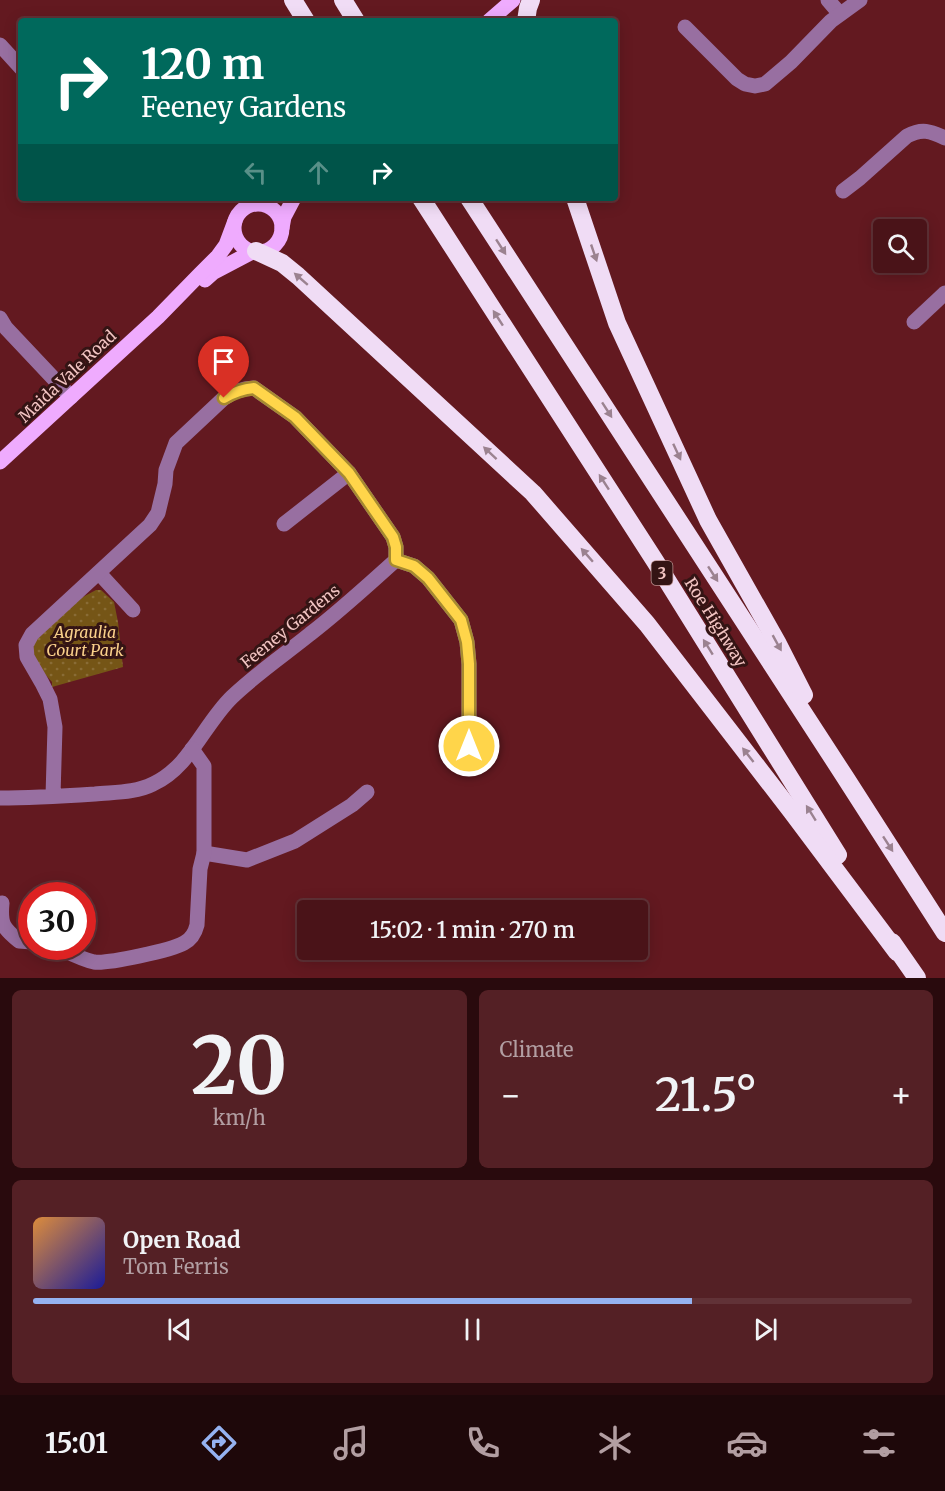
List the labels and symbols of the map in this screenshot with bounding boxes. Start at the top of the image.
one-way arrow [495,239,506,255]
one-way arrow [589,244,599,262]
one-way arrow [293,272,308,285]
one-way arrow [493,310,504,326]
street label: Maida Vale Road [14,325,120,426]
pin [198,336,249,398]
one-way arrow [601,402,613,418]
one-way arrow [672,443,682,461]
one-way arrow [483,446,498,460]
one-way arrow [599,474,610,490]
one-way arrow [580,547,594,562]
road number: 3 [652,561,672,585]
one-way arrow [708,566,719,582]
street label: Roe Highway [681,574,752,671]
street label: Feeney Gardens [236,580,344,672]
park label: Agraulia Court Park [46,622,124,660]
one-way arrow [772,635,782,652]
one-way arrow [703,639,714,655]
position arrow [437,714,501,778]
one-way arrow [742,747,754,762]
one-way arrow [806,805,817,821]
one-way arrow [882,836,893,852]
speed limit sign: 30 [18,882,96,960]

